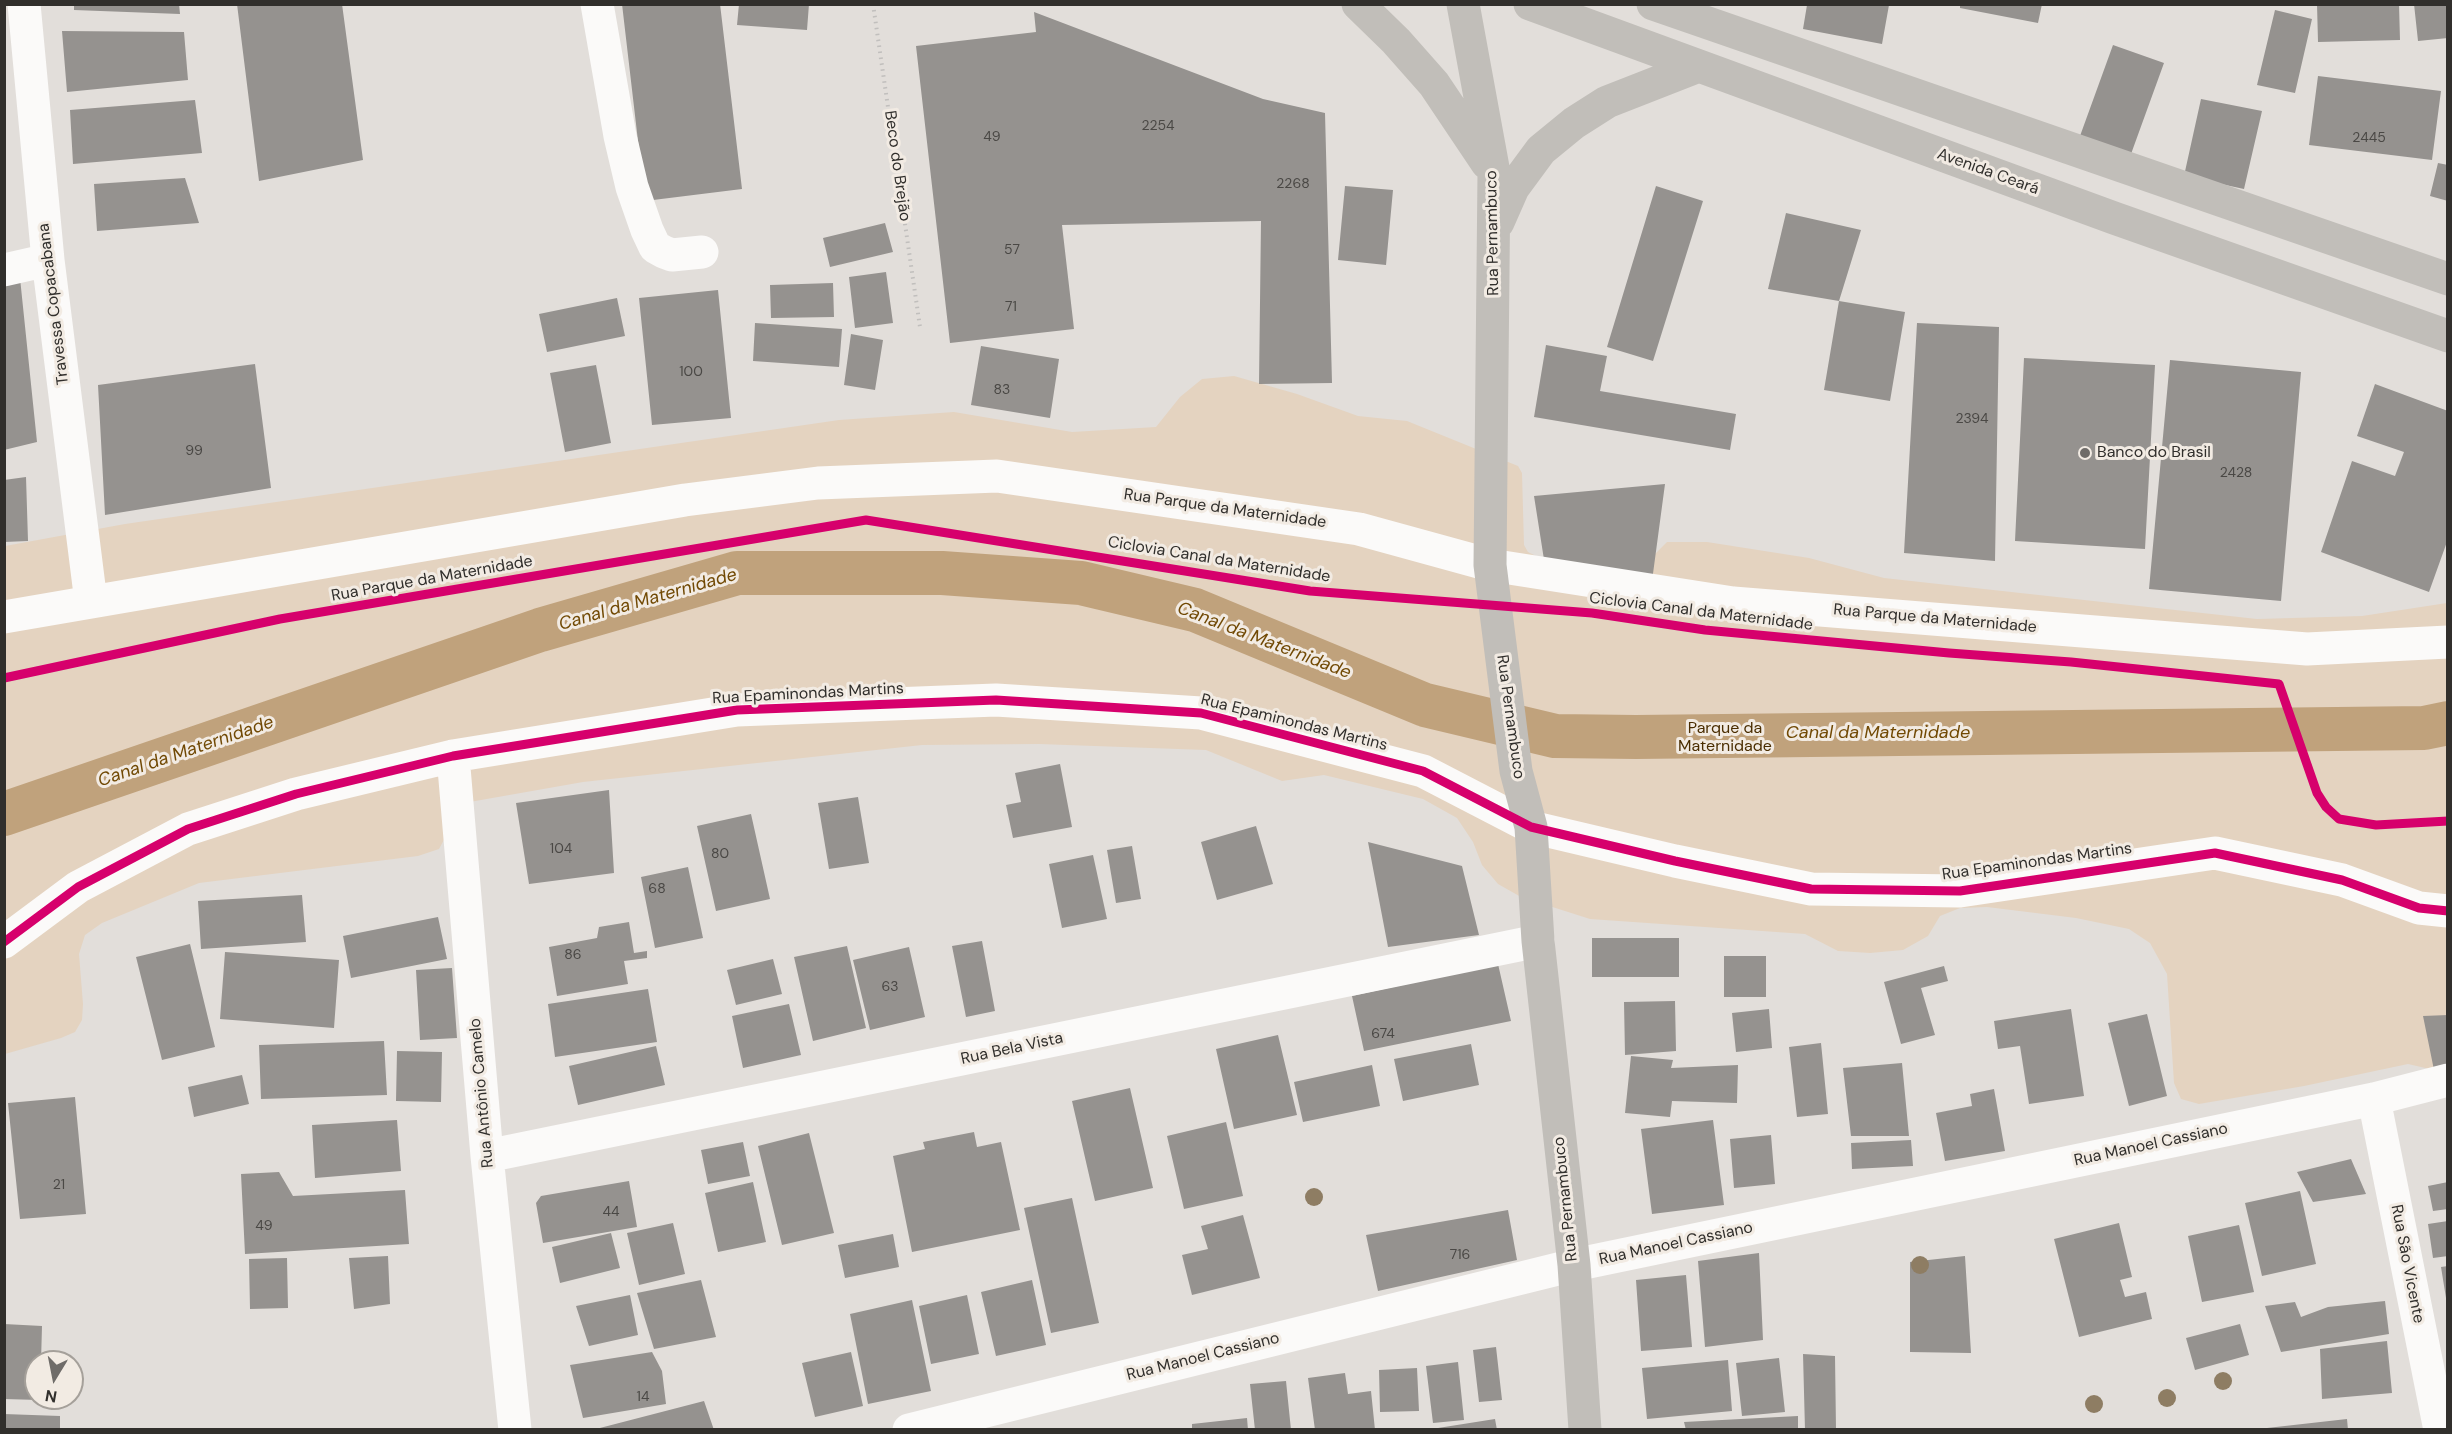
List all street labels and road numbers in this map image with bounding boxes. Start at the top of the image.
street label: Beco do Brejão [880,109,914,223]
street label: Avenida Ceará [1935,145,2041,199]
street label: Rua Pernambuco [1482,170,1504,296]
street label: Travessa Copacabana [35,222,73,386]
street label: Rua Parque da Maternidade [1123,485,1327,533]
street label: Ciclovia Canal da Maternidade [1106,533,1332,587]
street label: Rua Parque da Maternidade [330,552,534,606]
street label: Ciclovia Canal da Maternidade [1588,589,1814,635]
street label: Rua Parque da Maternidade [1832,601,2038,637]
street label: Rua Pernambuco [1492,654,1528,780]
street label: Rua Epaminondas Martins [712,679,904,709]
street label: Rua Epaminondas Martins [1199,690,1389,756]
street label: Rua Epaminondas Martins [1941,839,2133,885]
street label: Rua Antônio Camelo [466,1017,498,1169]
street label: Rua Bela Vista [959,1029,1065,1069]
street label: Rua Manoel Cassiano [2072,1119,2230,1171]
street label: Rua Pernambuco [1550,1136,1582,1262]
street label: Rua São Vicente [2386,1203,2428,1325]
street label: Rua Manoel Cassiano [1597,1218,1755,1270]
street label: Rua Manoel Cassiano [1125,1329,1281,1385]

